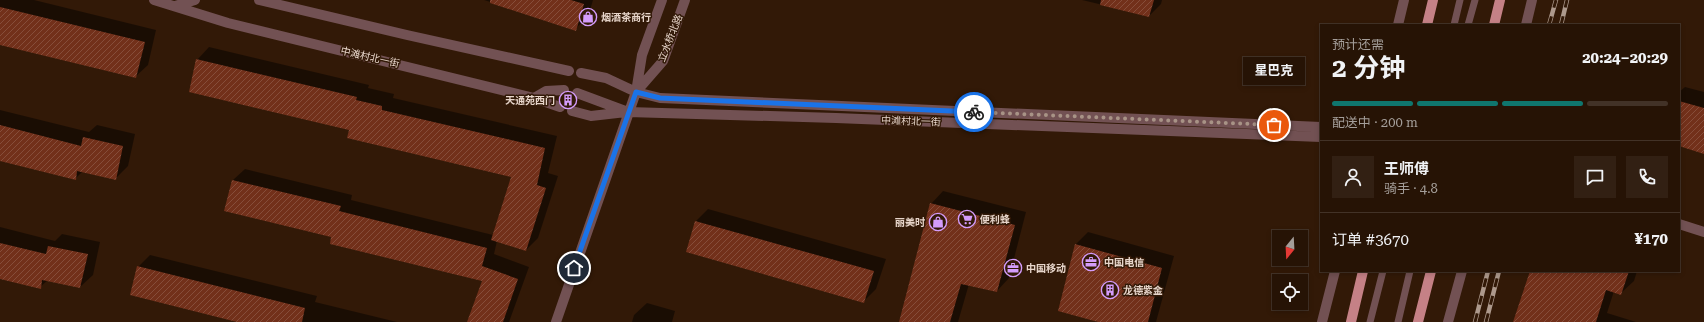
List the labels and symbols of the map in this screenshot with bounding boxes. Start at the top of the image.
shop icon: 烟酒茶商行 [578,7,598,27]
place label: 烟酒茶商行 [601,12,651,23]
street label: 立水桥北路 [656,13,684,63]
street label: 中滩村北一街 [340,45,400,69]
callout: 星巴克 [1243,57,1305,85]
building icon: 天通苑西门 [558,90,578,110]
courier [954,92,994,132]
place label: 天通苑西门 [505,95,555,106]
pin [1257,108,1291,142]
street label: 中滩村北一街 [881,114,941,128]
supermarket icon: 便利蜂 [957,209,977,229]
shop icon: 丽美时 [928,212,948,232]
place label: 便利蜂 [980,213,1010,225]
place label: 丽美时 [895,217,925,228]
north arrow [1272,230,1308,266]
pin [557,251,591,285]
office icon: 中国电信 [1081,252,1101,272]
place label: 中国电信 [1104,257,1144,268]
office icon: 中国移动 [1003,258,1023,278]
place label: 中国移动 [1026,263,1066,274]
building icon: 龙德紫金 [1100,280,1120,300]
place label: 龙德紫金 [1123,284,1163,296]

